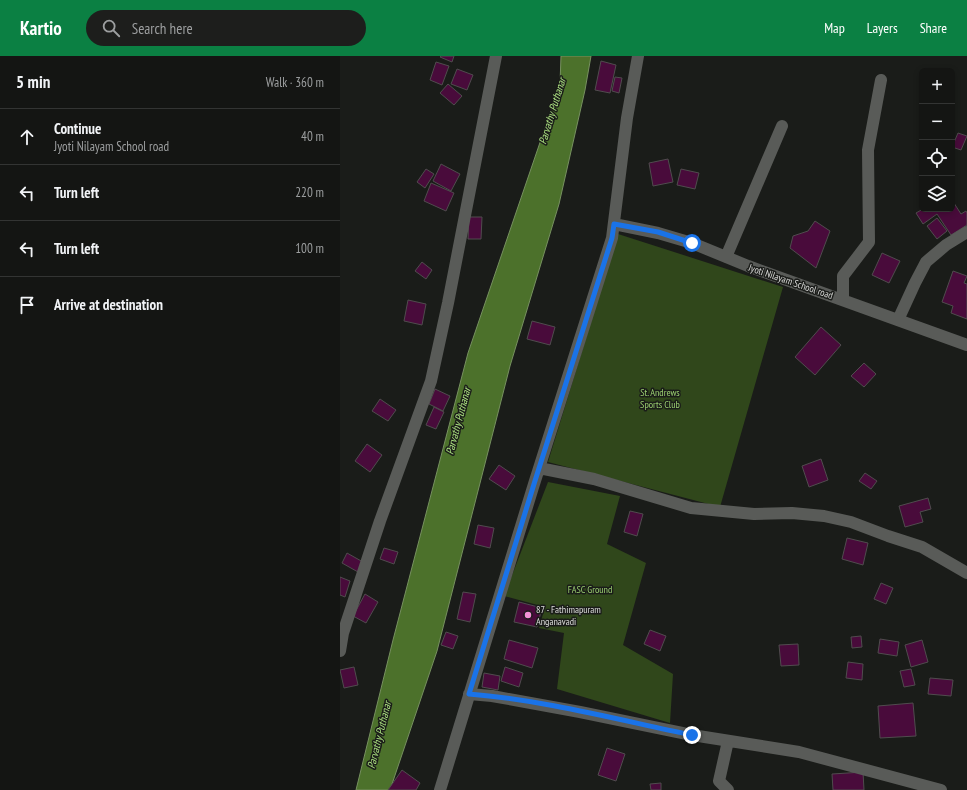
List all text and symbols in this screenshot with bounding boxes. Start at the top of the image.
search box [86,10,366,46]
text: Kartio [20,16,62,40]
icon: search [100,17,122,39]
text: Search here [132,19,193,38]
text: Map [824,19,845,37]
text: Layers [867,19,898,37]
text: Share [920,19,947,37]
map controls [919,68,955,212]
button: + [919,68,955,104]
text: 5 min [16,71,50,93]
text: Walk · 360 m [266,74,324,91]
water label: Parvathy Puthanar [535,74,569,146]
button: − [919,104,955,140]
text: Continue [54,119,101,138]
icon: ahead [16,126,38,148]
text: 40 m [301,128,324,145]
text: Jyoti Nilayam School road [54,138,169,155]
button: locate [919,140,955,176]
button: layers [919,176,955,212]
icon: left [16,182,38,204]
text: Turn left [54,183,99,202]
text: 220 m [295,184,324,201]
route start [683,234,701,252]
icon: left [16,238,38,260]
text: Turn left [54,239,99,258]
text: 100 m [295,240,324,257]
street label: Jyoti Nilayam School road [746,261,835,302]
icon: arrive [16,294,38,316]
text: Arrive at destination [54,295,163,314]
water label: Parvathy Puthanar [442,384,474,456]
park label: St. Andrews Sports Club [640,386,680,411]
park label: FASC Ground [568,583,612,596]
place label: 87 - Fathimapuram Anganavadi [536,603,601,628]
marker: 87 - Fathimapuram Anganavadi [523,610,533,620]
water label: Parvathy Puthanar [364,698,395,770]
route end [683,726,701,744]

